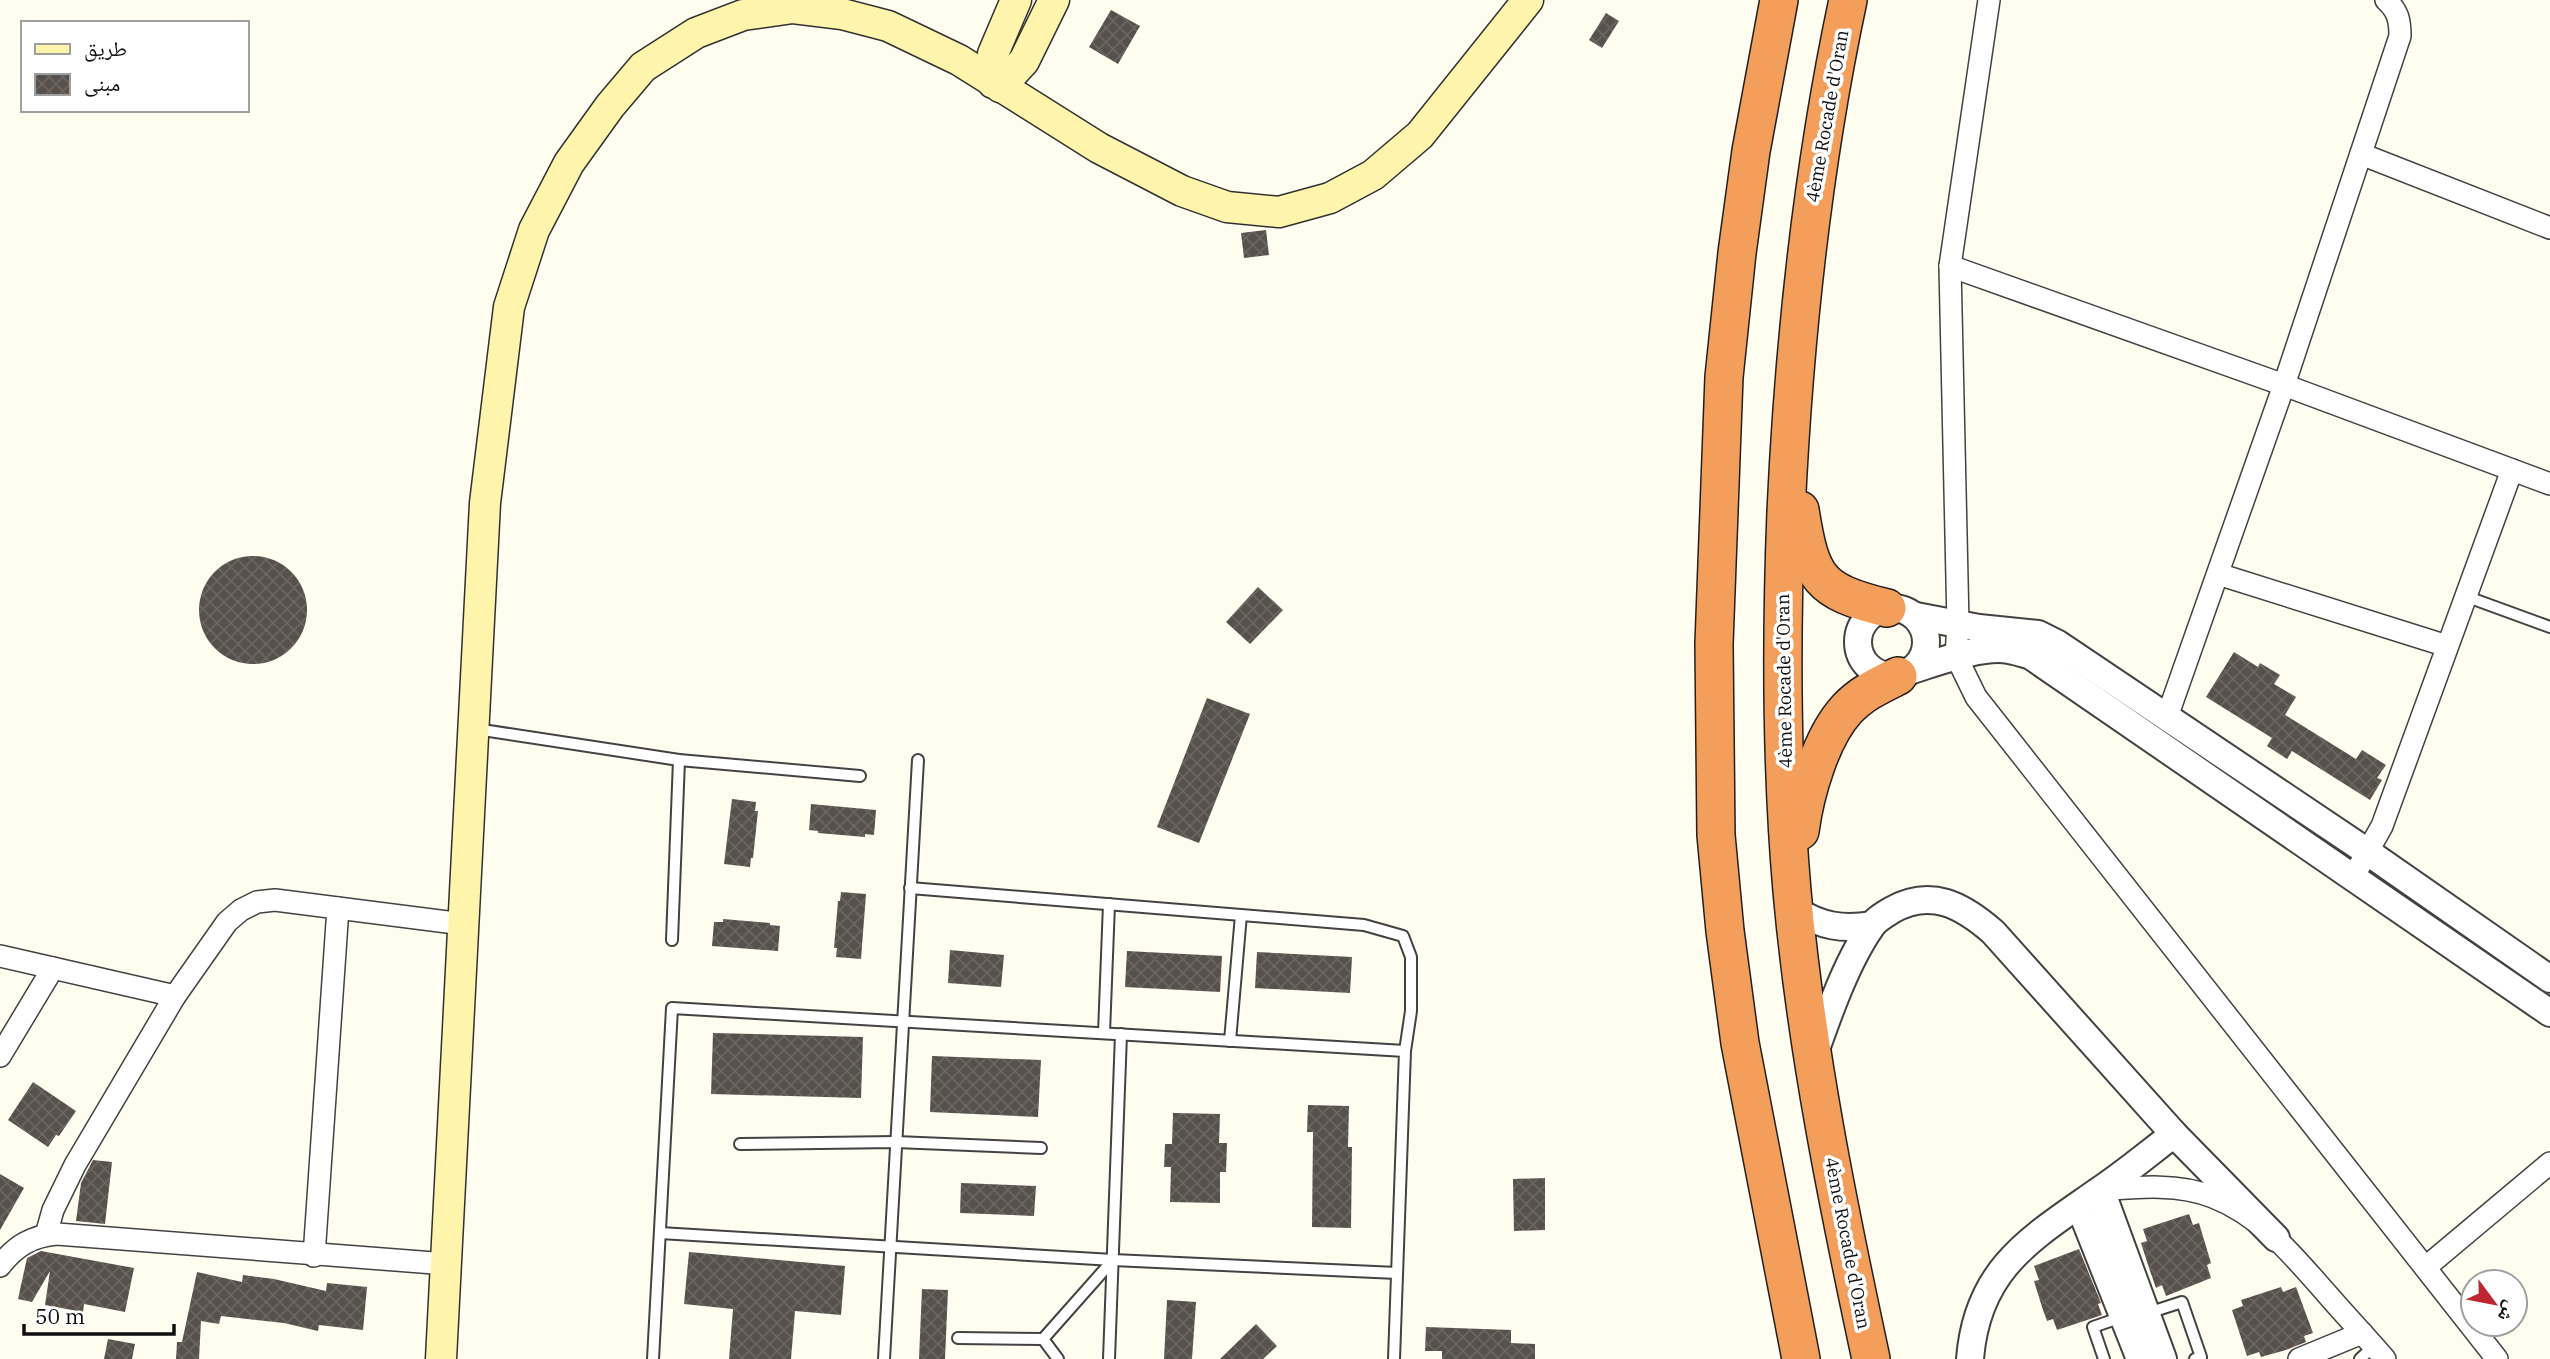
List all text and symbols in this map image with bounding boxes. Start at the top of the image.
legend [21,21,248,112]
street label: 4ème Rocade d'Oran [1801,28,1853,204]
text: طريق [84,34,127,62]
text: مبنى [84,69,120,97]
street label: 4ème Rocade d'Oran [1771,593,1797,769]
street label: 4ème Rocade d'Oran [1820,1155,1876,1331]
north arrow [2459,1268,2529,1338]
scale bar [24,1292,175,1336]
text: ش [2493,1297,2524,1327]
text: 50 m [35,1302,85,1330]

